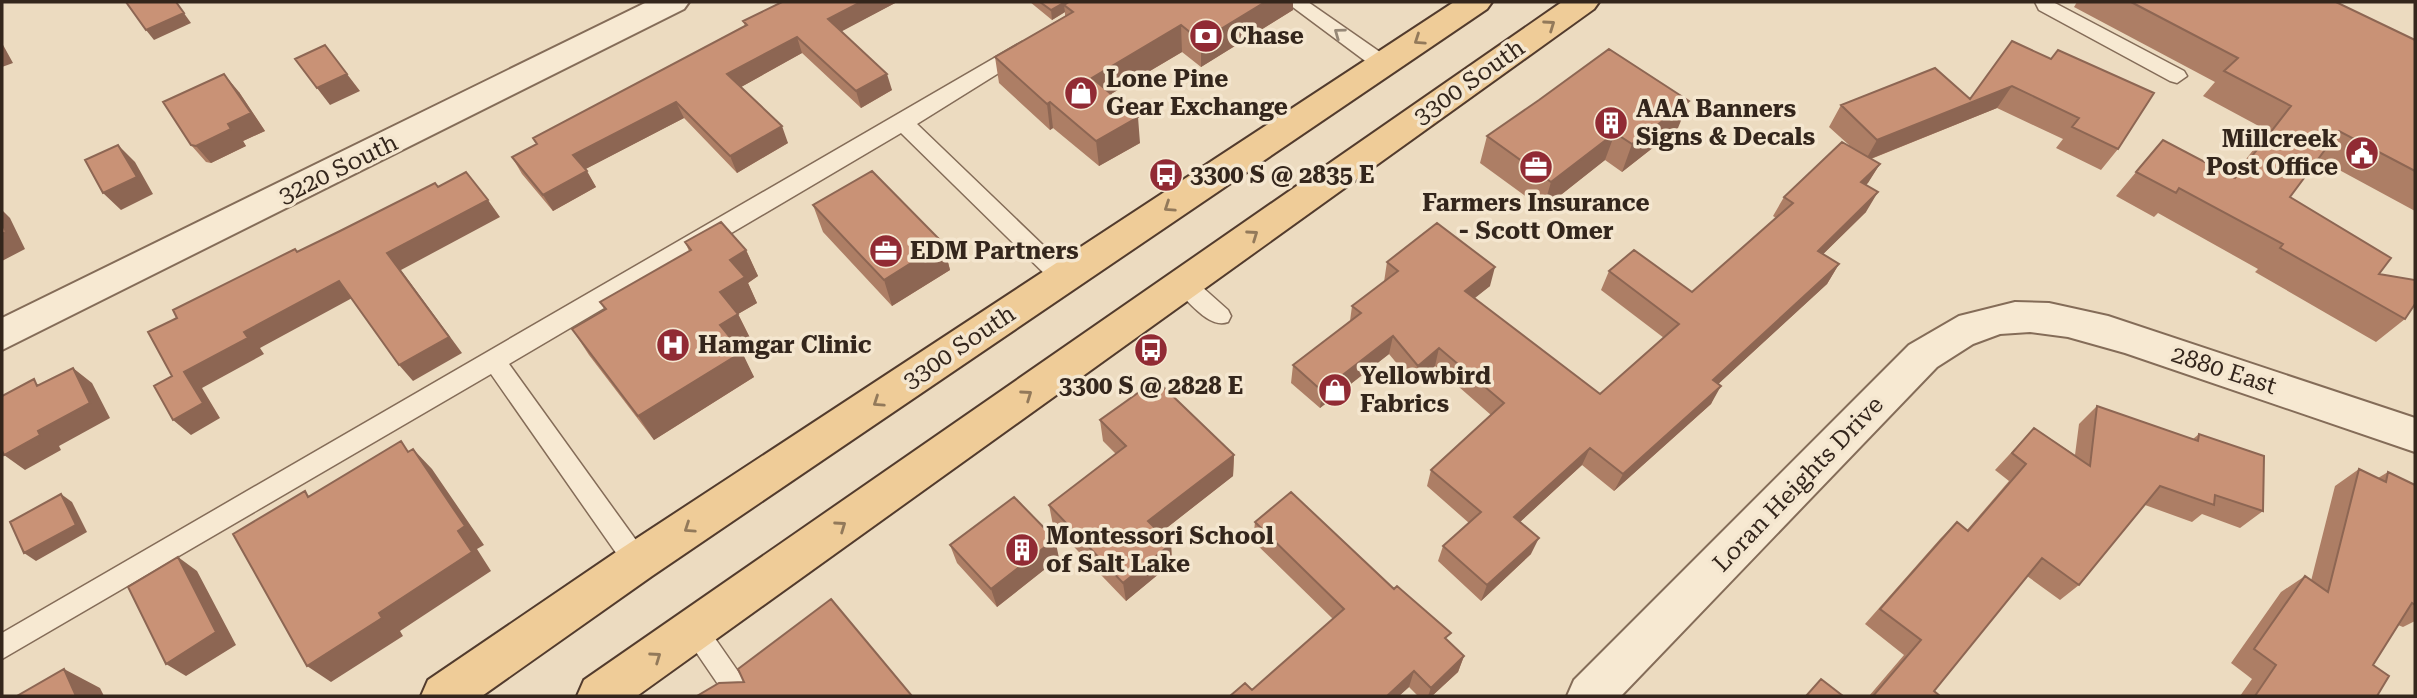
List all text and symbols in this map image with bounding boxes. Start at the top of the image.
bank icon: Chase [1187,17,1225,55]
one-way arrow [1542,21,1555,34]
place label: Chase [1230,22,1304,50]
one-way arrow [1334,29,1347,41]
one-way arrow [1414,32,1427,44]
street label: 3300 South [1408,33,1530,131]
place label: Lone Pine Gear Exchange [1106,65,1288,121]
shop icon: Lone Pine Gear Exchange [1062,74,1100,112]
place label: AAA Banners Signs & Decals [1636,95,1815,151]
building icon: AAA Banners Signs & Decals [1592,104,1630,142]
place label: Millcreek Post Office [2206,125,2338,181]
street label: 3220 South [274,128,402,210]
public building icon: Millcreek Post Office [2343,134,2381,172]
office icon: Farmers Insurance - Scott Omer [1517,148,1555,186]
bus stop icon: 3300 S @ 2835 E [1147,156,1185,194]
place label: 3300 S @ 2835 E [1190,161,1374,189]
place label: Farmers Insurance - Scott Omer [1422,189,1650,245]
one-way arrow [1164,199,1177,211]
one-way arrow [1245,231,1258,243]
office icon: EDM Partners [867,232,905,270]
place label: EDM Partners [910,237,1079,265]
street label: 3300 South [898,299,1020,395]
hospital icon: Hamgar Clinic [654,326,692,364]
place label: Hamgar Clinic [698,331,872,359]
bus stop icon: 3300 S @ 2828 E [1132,331,1170,369]
street label: 2880 East [2168,340,2280,400]
place label: Yellowbird Fabrics [1360,362,1491,418]
shop icon: Yellowbird Fabrics [1316,371,1354,409]
place label: 3300 S @ 2828 E [1059,372,1243,400]
one-way arrow [1019,391,1032,403]
street label: Loran Heights Drive [1707,391,1889,577]
one-way arrow [873,393,886,406]
one-way arrow [684,520,697,532]
one-way arrow [833,522,846,534]
place label: Montessori School of Salt Lake [1046,522,1274,578]
building icon: Montessori School of Salt Lake [1003,531,1041,569]
one-way arrow [648,653,661,665]

